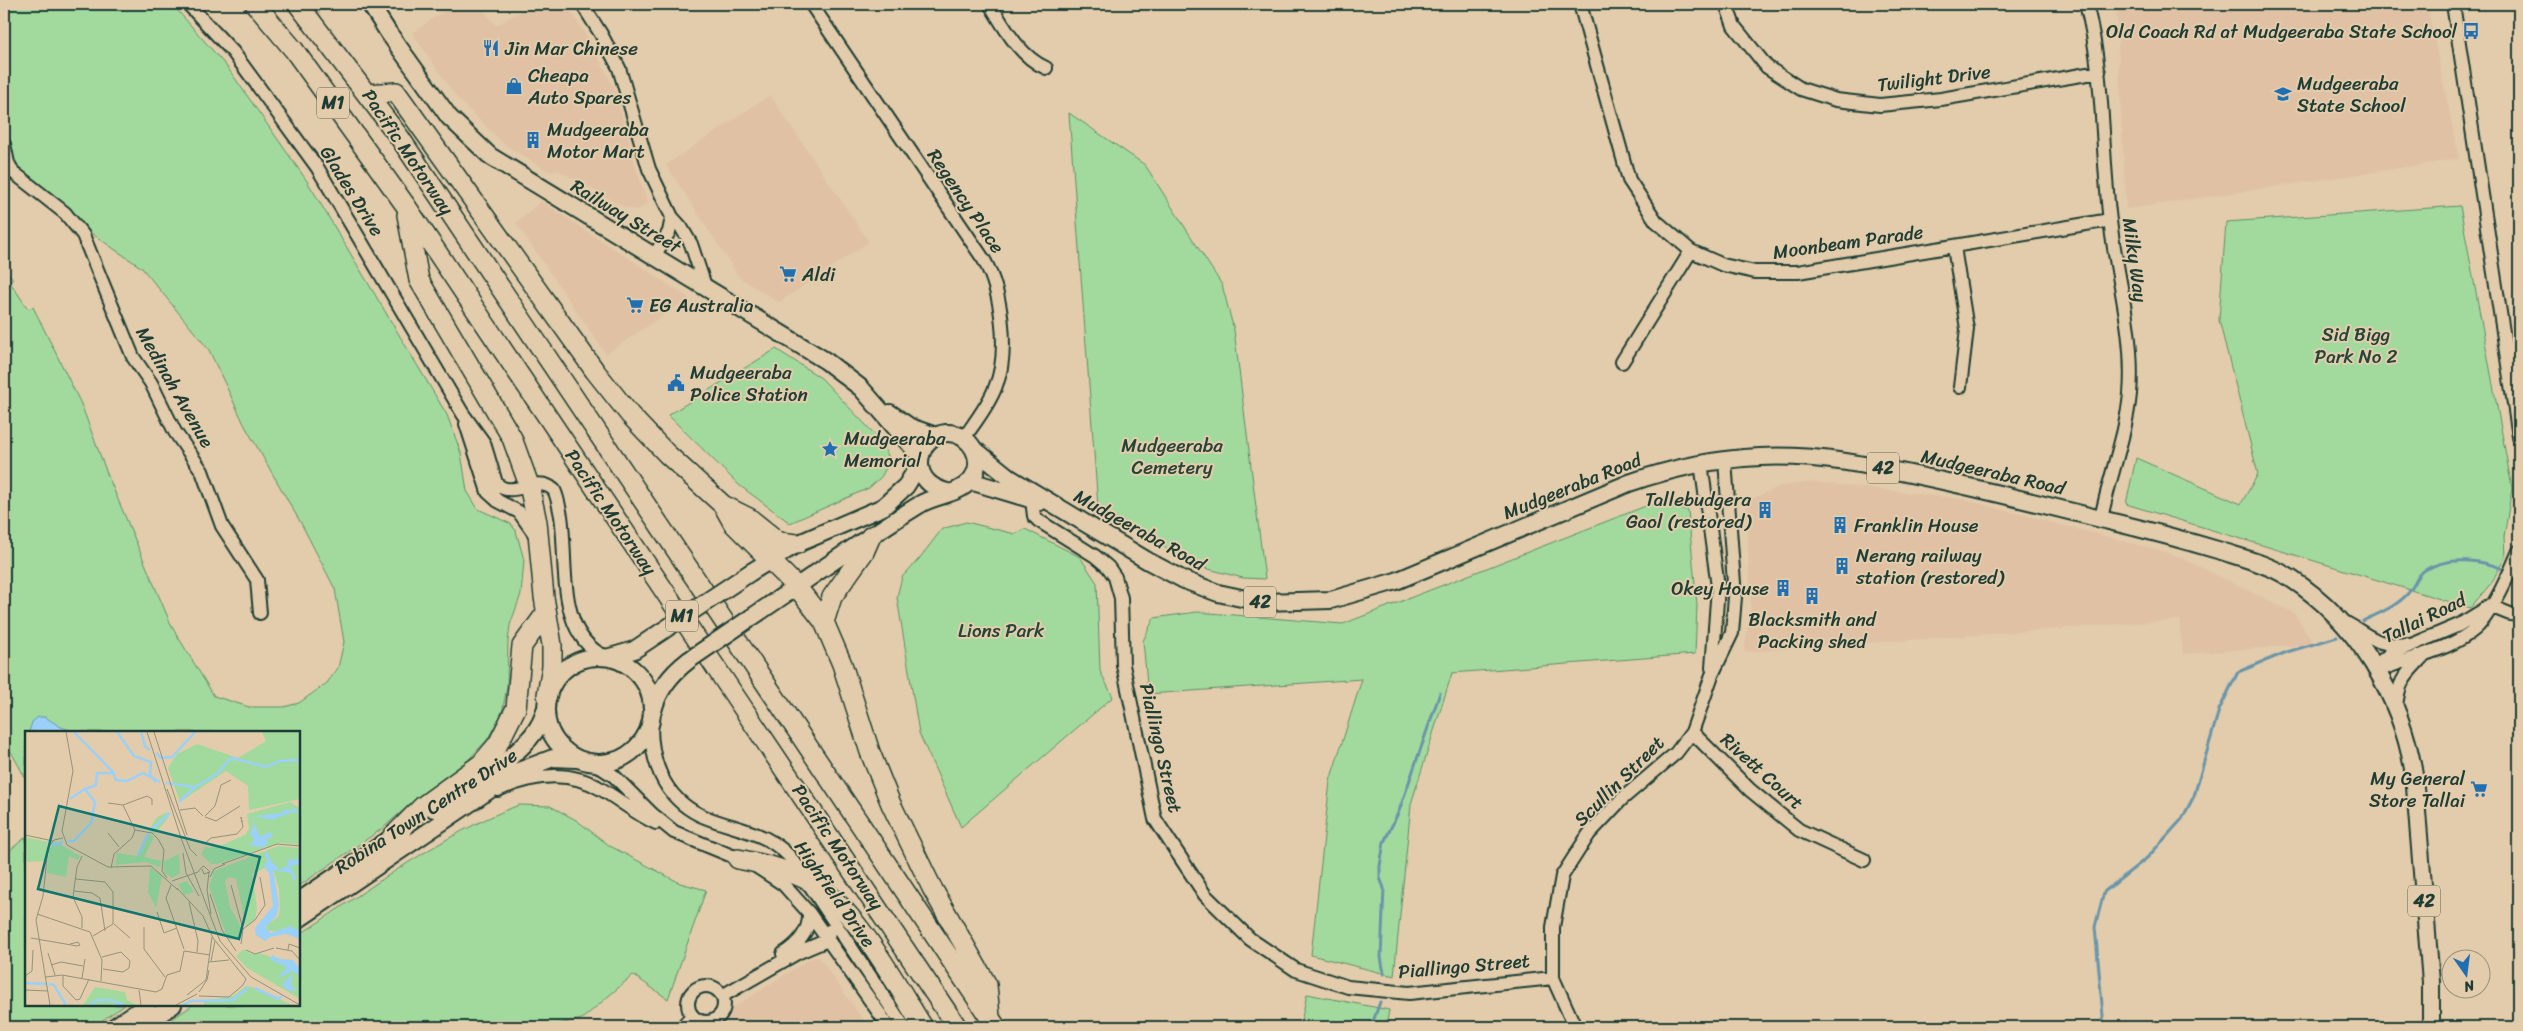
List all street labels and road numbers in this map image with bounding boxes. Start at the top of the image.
street label: Twilight Drive [1876,55,1993,101]
street label: Pacific Motorway [353,82,463,222]
road number: M1 [317,88,349,119]
street label: Glades Drive [311,139,393,243]
street label: Regency Place [919,142,1014,261]
street label: Railway Street [564,170,689,263]
street label: Moonbeam Parade [1771,215,1926,269]
street label: Milky Way [2113,216,2157,305]
street label: Medinah Avenue [127,320,223,454]
street label: Mudgeeraba Road [1918,439,2069,505]
street label: Pacific Motorway [556,442,666,582]
street label: Mudgeeraba Road [1498,443,1647,529]
road number: 42 [1867,452,1899,483]
street label: Mudgeeraba Road [1068,480,1213,581]
street label: Tallai Road [2376,583,2473,652]
road number: 42 [1244,586,1276,618]
road number: M1 [666,600,698,632]
street label: Piallingo Street [1130,680,1192,816]
street label: Rivett Court [1712,724,1812,818]
street label: Scullin Street [1566,728,1672,834]
street label: Robina Town Centre Drive [328,739,524,883]
street label: Pacific Motorway [783,777,893,917]
street label: Highfield Drive [786,833,885,955]
road number: 42 [2408,886,2440,916]
street label: Piallingo Street [1397,944,1531,988]

